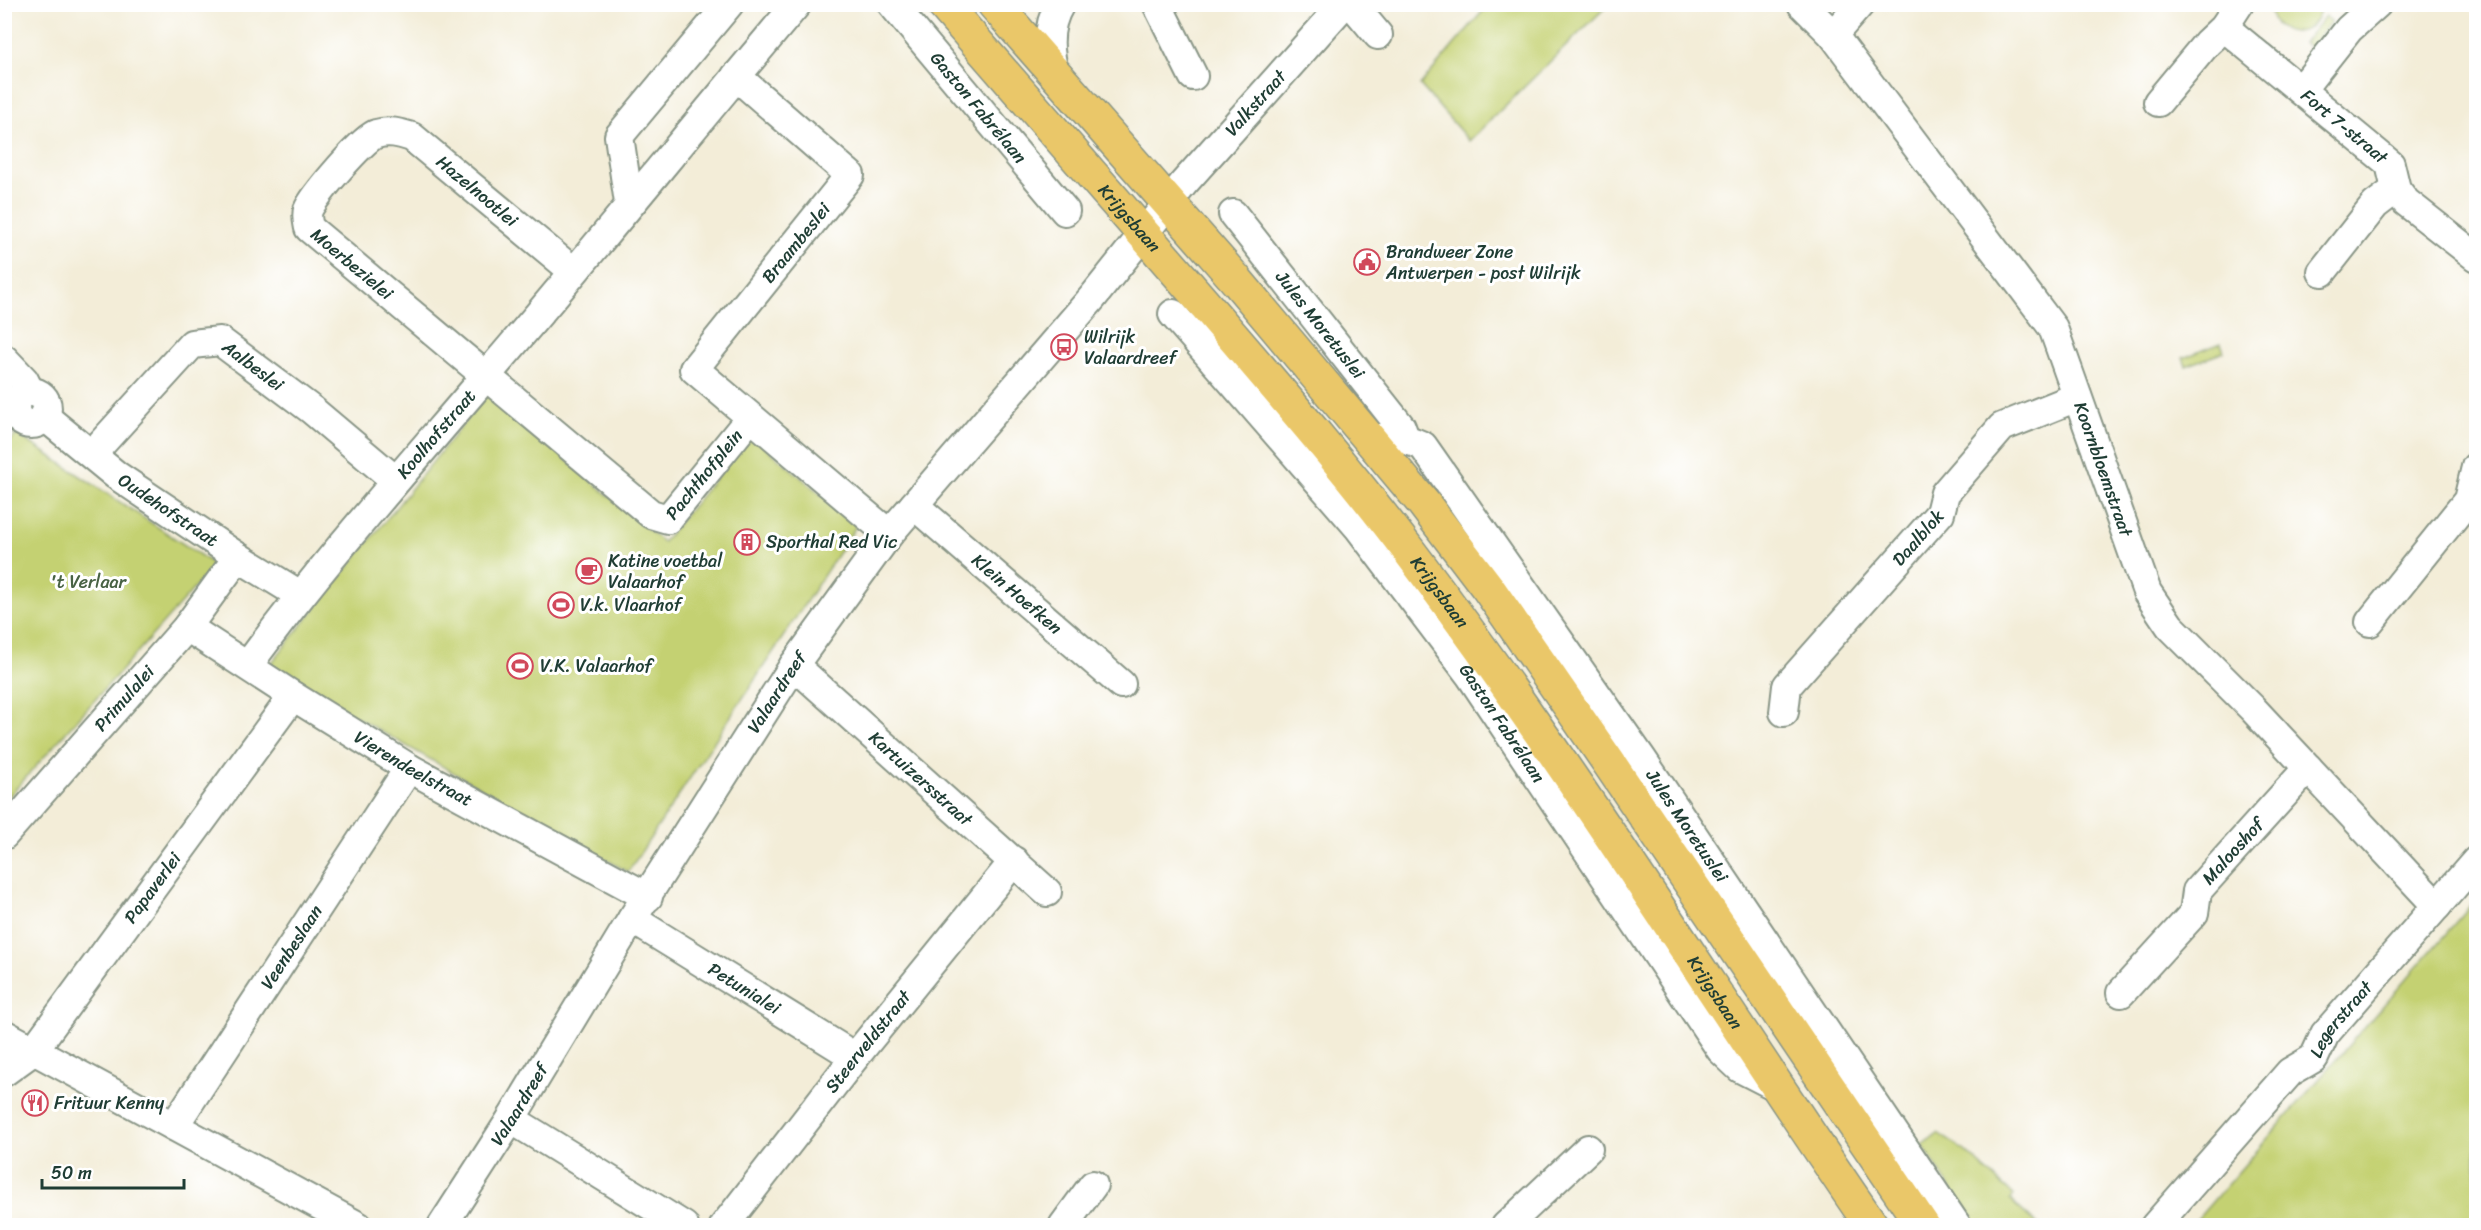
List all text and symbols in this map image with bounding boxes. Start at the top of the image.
street label: Gaston Fabrélaan [922,44,1035,171]
street label: Valkstraat [1217,62,1295,144]
street label: Fort 7-straat [2293,80,2396,173]
street label: Hazelnootlei [429,147,526,236]
street label: Krijgsbaan [1090,176,1169,260]
street label: Braambeslei [753,195,839,291]
street label: Moerbezielei [303,219,401,309]
place label: Brandweer Zone Antwerpen - post Wilrijk [1385,236,1581,289]
public building icon: Brandweer Zone Antwerpen - post Wilrijk [1352,247,1382,277]
street label: Jules Moretuslei [1267,263,1374,387]
place label: Wilrijk Valaardreef [1084,321,1178,374]
street label: Aalbeslei [214,331,292,400]
bus stop icon: Wilrijk Valaardreef [1049,332,1079,362]
street label: Koolhofstraat [388,382,484,486]
street label: Koornbloemstraat [2064,397,2142,542]
street label: Pachthofplein [657,422,751,527]
street label: Oudehofstraat [111,465,225,556]
street label: Daalblok [1884,502,1953,574]
place label: Sporthal Red Vic [766,526,897,558]
building icon: Sporthal Red Vic [732,527,762,557]
place label: Katine voetbal Valaarhof [608,545,723,598]
street label: Klein Hoefken [964,545,1070,643]
street label: Krijgsbaan [1402,549,1478,636]
cafe icon: Katine voetbal Valaarhof [574,556,604,586]
park label: 't Verlaar [50,566,127,598]
place label: V.k. Vlaarhof [580,589,684,621]
sports icon: V.k. Vlaarhof [546,590,576,620]
street label: Valaardreef [738,643,816,740]
place label: V.K. Valaarhof [540,650,655,682]
sports icon: V.K. Valaarhof [505,651,535,681]
street label: Gaston Fabrélaan [1450,656,1554,790]
street label: Primulalei [86,657,163,739]
street label: Vierendeelstraat [348,721,479,816]
street label: Kartuizersstraat [861,723,981,835]
street label: Jules Moretuslei [1637,762,1738,890]
street label: Malooshof [2194,808,2274,892]
street label: Papaverlei [115,844,190,931]
street label: Veenbeslaan [252,898,331,996]
street label: Krijgsbaan [1678,949,1752,1037]
street label: Petunialei [701,954,788,1024]
street label: Legerstraat [2300,973,2381,1063]
street label: Steerveldstraat [816,982,920,1100]
street label: Valaardreef [482,1055,558,1152]
place label: Frituur Kenny [54,1087,165,1119]
restaurant icon: Frituur Kenny [20,1088,50,1118]
scale bar [42,1152,184,1190]
text: 50 m [51,1157,92,1189]

